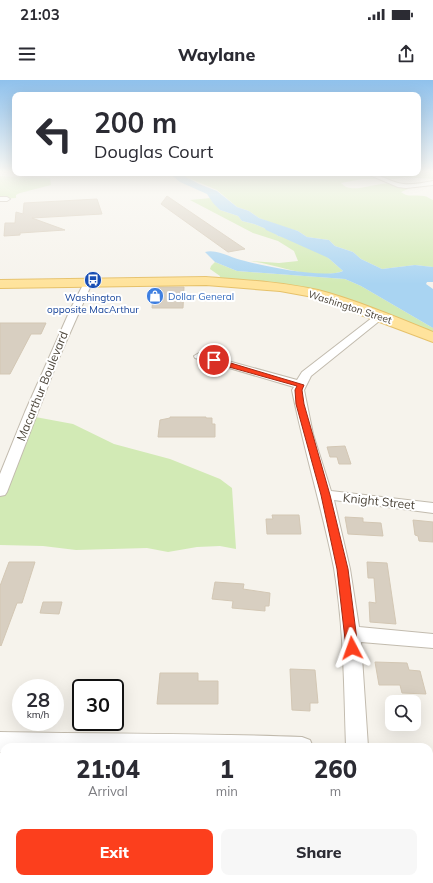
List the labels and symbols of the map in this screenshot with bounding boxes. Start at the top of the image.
bus stop icon: Washington opposite MacArthur [83,270,103,290]
shop icon: Dollar General [145,286,165,306]
street label: Washington Street [307,287,394,327]
place label: Dollar General [168,290,234,303]
place label: Washington opposite MacArthur [47,291,139,316]
street label: Macarthur Boulevard [13,329,71,443]
pin [197,343,231,377]
street label: Knight Street [342,490,416,512]
position arrow [331,627,373,669]
speed limit sign: 30 [72,679,124,731]

